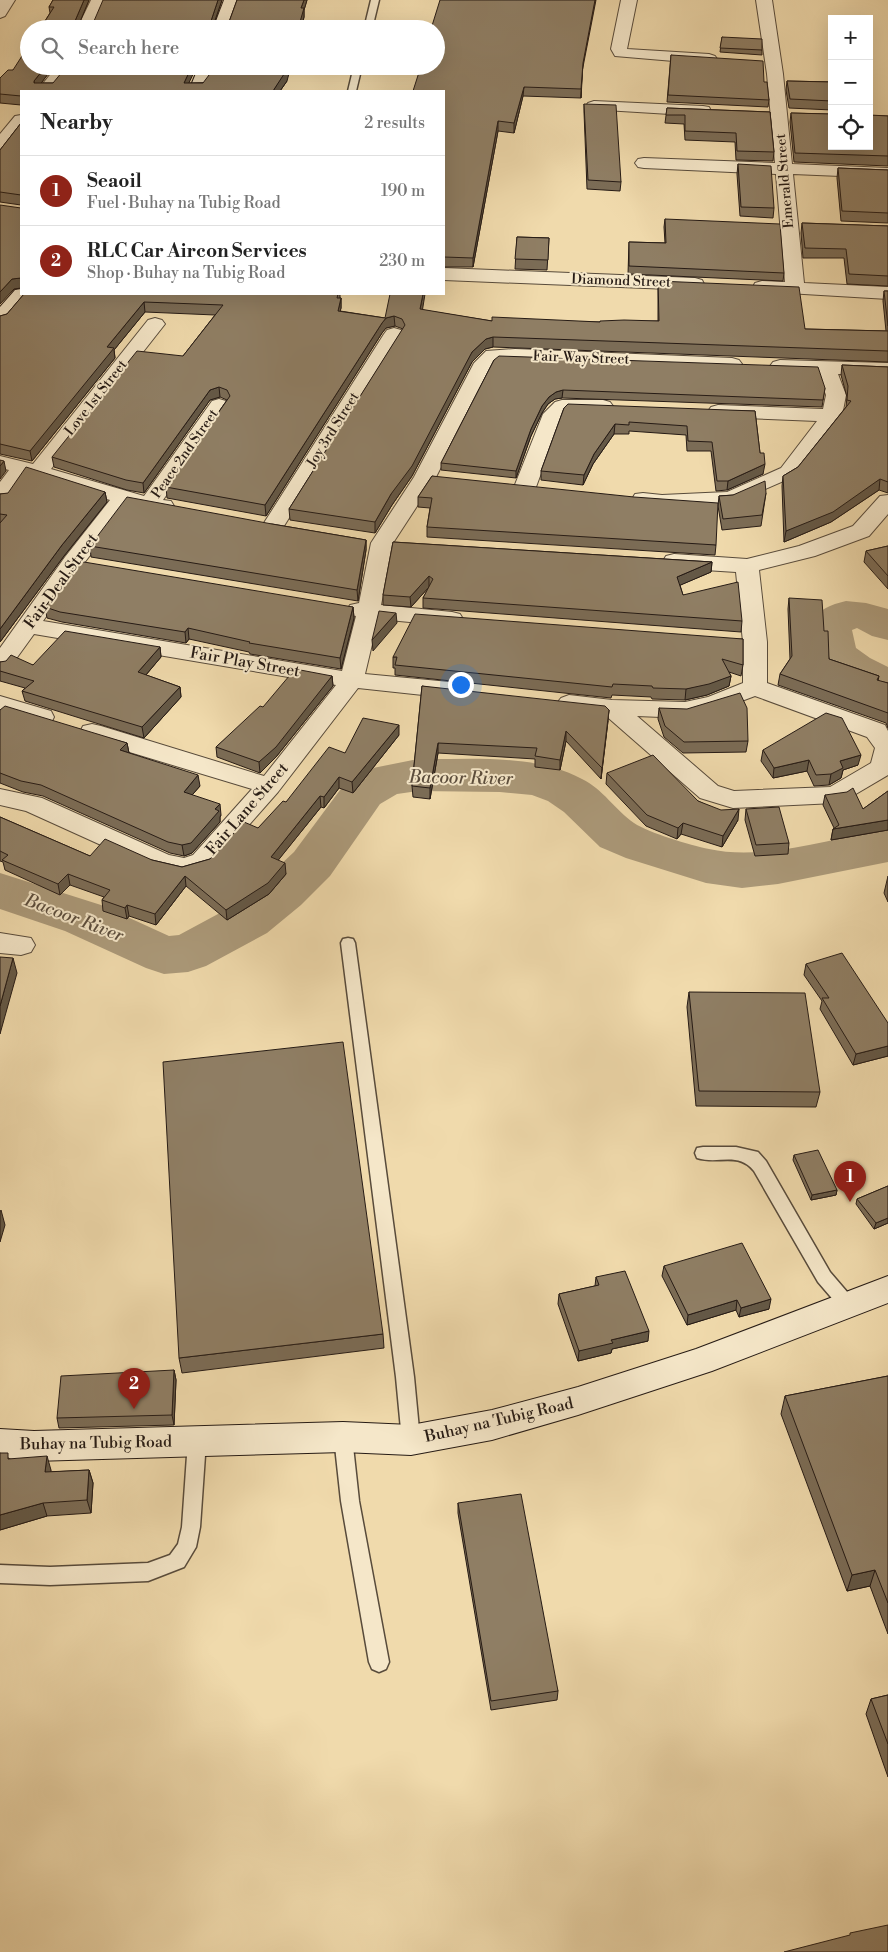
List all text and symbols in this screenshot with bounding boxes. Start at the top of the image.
map controls [828,15,873,150]
button: + [828,15,873,60]
search box [20,20,445,75]
icon: search [38,34,66,62]
text: Search here [78,36,179,60]
button: − [828,60,873,105]
button: locate [828,105,873,150]
text: Nearby [40,110,113,136]
text: 2 results [364,113,425,133]
street label: Emerald Street [772,133,798,229]
text: Seaoil [87,169,142,193]
text: 1 [52,181,60,201]
text: 190 m [381,181,425,201]
text: Fuel · Buhay na Tubig Road [87,193,281,213]
text: RLC Car Aircon Services [87,239,307,263]
text: 2 [51,251,61,271]
text: 230 m [379,251,425,271]
text: Shop · Buhay na Tubig Road [87,263,285,283]
street label: Diamond Street [571,270,671,292]
street label: Fair-Way Street [532,347,630,369]
street label: Love 1st Street [61,356,131,440]
street label: Joy 3rd Street [302,389,363,472]
street label: Peace 2nd Street [148,406,223,502]
street label: Fair Deal Street [20,529,103,633]
street label: Fair Play Street [188,642,302,682]
your location [448,672,474,698]
street label: Fair Lane Street [201,758,293,859]
water label: Bacoor River [408,766,514,790]
water label: Bacoor River [20,888,127,948]
pin: 1 [834,1161,866,1202]
pin: 2 [118,1368,150,1409]
street label: Buhay na Tubig Road [422,1393,575,1447]
street label: Buhay na Tubig Road [19,1432,172,1454]

